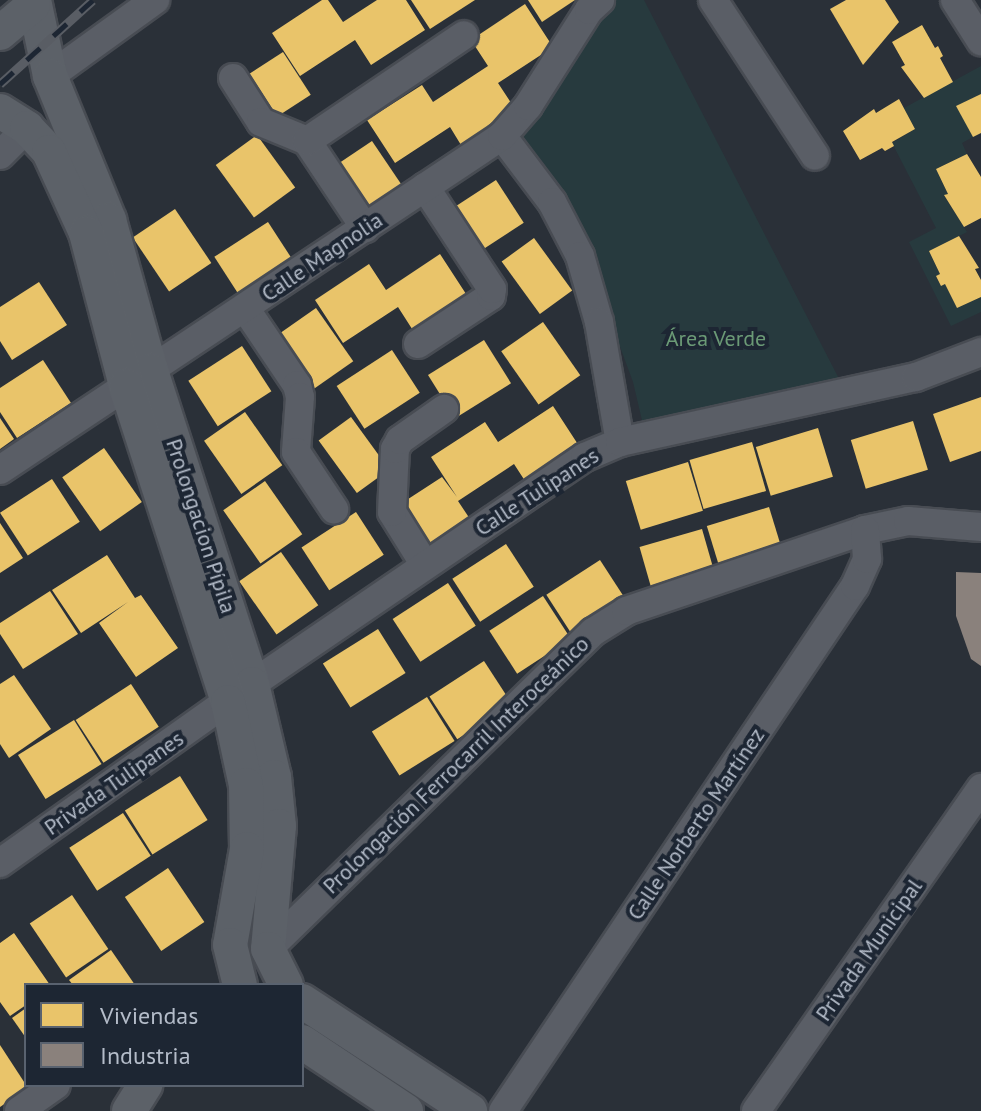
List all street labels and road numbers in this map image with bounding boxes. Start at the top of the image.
street label: Calle Magnolia [257,207,387,307]
street label: Prolongacion Pípila [160,435,242,617]
street label: Calle Tulipanes [470,442,604,542]
street label: Prolongación Ferrocarril Interoceánico [318,631,594,899]
street label: Calle Norberto Martínez [622,723,770,925]
street label: Privada Tulipanes [39,725,189,841]
street label: Privada Municipal [810,874,928,1026]

